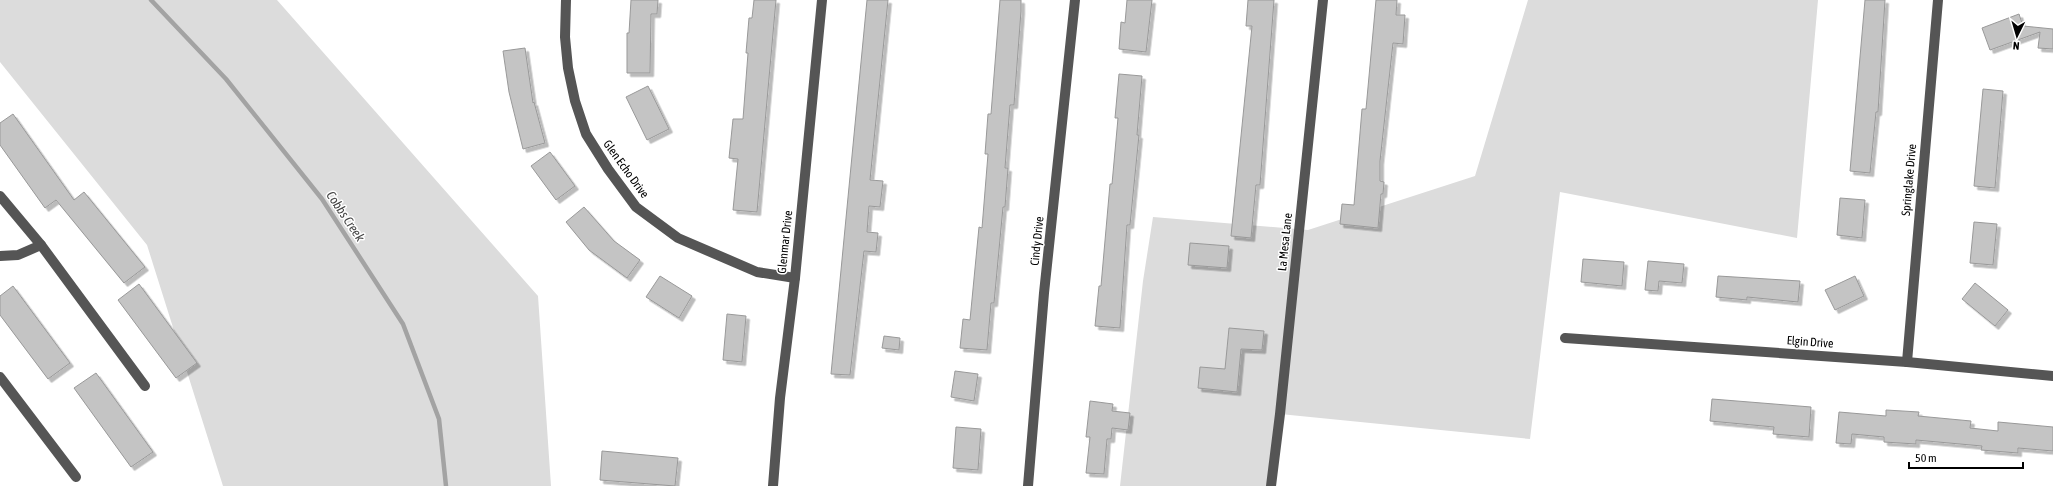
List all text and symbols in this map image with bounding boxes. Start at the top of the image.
north arrow [1997,16,2037,56]
text: N [2012,40,2020,52]
street label: Glen Echo Drive [600,137,652,201]
street label: Springlake Drive [1899,143,1919,217]
water label: Cobbs Creek [323,188,368,244]
street label: Glenmar Drive [775,210,795,274]
street label: La Mesa Lane [1275,212,1295,272]
street label: Cindy Drive [1027,216,1047,266]
street label: Elgin Drive [1786,333,1834,351]
scale bar [1909,444,2023,470]
text: 50 m [1915,451,1937,465]

